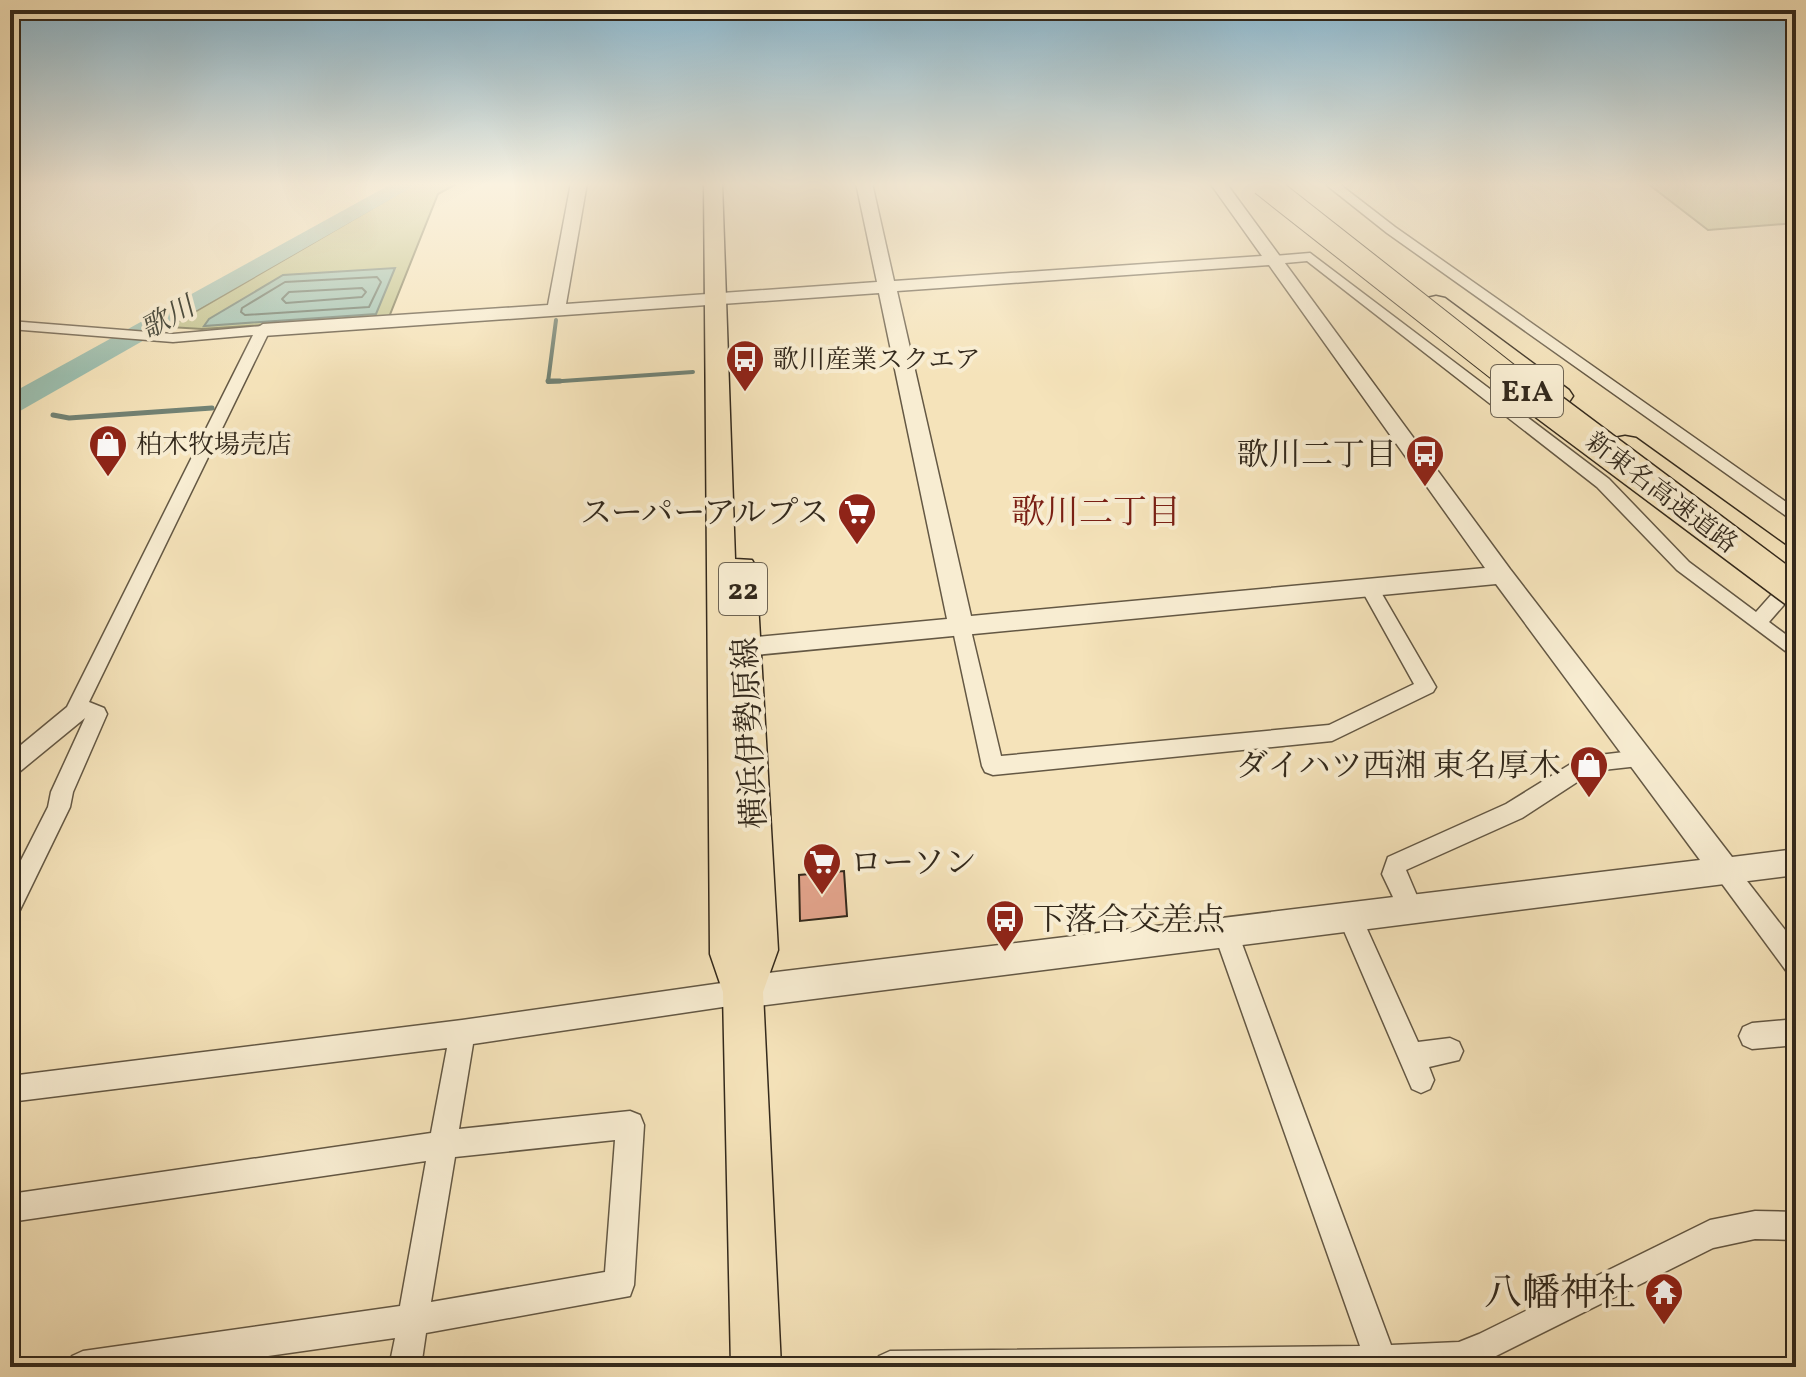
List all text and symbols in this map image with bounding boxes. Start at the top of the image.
water label: 歌川 [134,287,205,350]
bus stop icon: 歌川産業スクエア [724,338,766,393]
place label: 歌川産業スクエア [773,343,980,379]
road number: E1A [1491,365,1563,417]
shop icon: 柏木牧場売店 [87,423,129,478]
street label: 新東名高速道路 [1577,424,1744,563]
place label: 柏木牧場売店 [136,428,292,464]
bus stop icon: 歌川二丁目 [1404,433,1446,488]
place label: 歌川二丁目 [1237,435,1397,479]
supermarket icon: スーパーアルプス [836,491,878,546]
district label: 歌川二丁目 [1011,491,1181,538]
place label: スーパーアルプス [580,493,829,537]
road number: 22 [719,563,767,615]
street label: 横浜伊勢原線 [725,636,779,830]
shop icon: ダイハツ西湘 東名厚木 [1568,744,1610,799]
place label: ダイハツ西湘 東名厚木 [1236,746,1561,790]
supermarket icon: ローソン [801,841,843,896]
place label: ローソン [850,843,977,887]
bus stop icon: 下落合交差点 [984,898,1026,953]
place label: 下落合交差点 [1033,900,1225,944]
place label: 八幡神社 [1484,1269,1636,1322]
temple icon: 八幡神社 [1643,1271,1685,1326]

